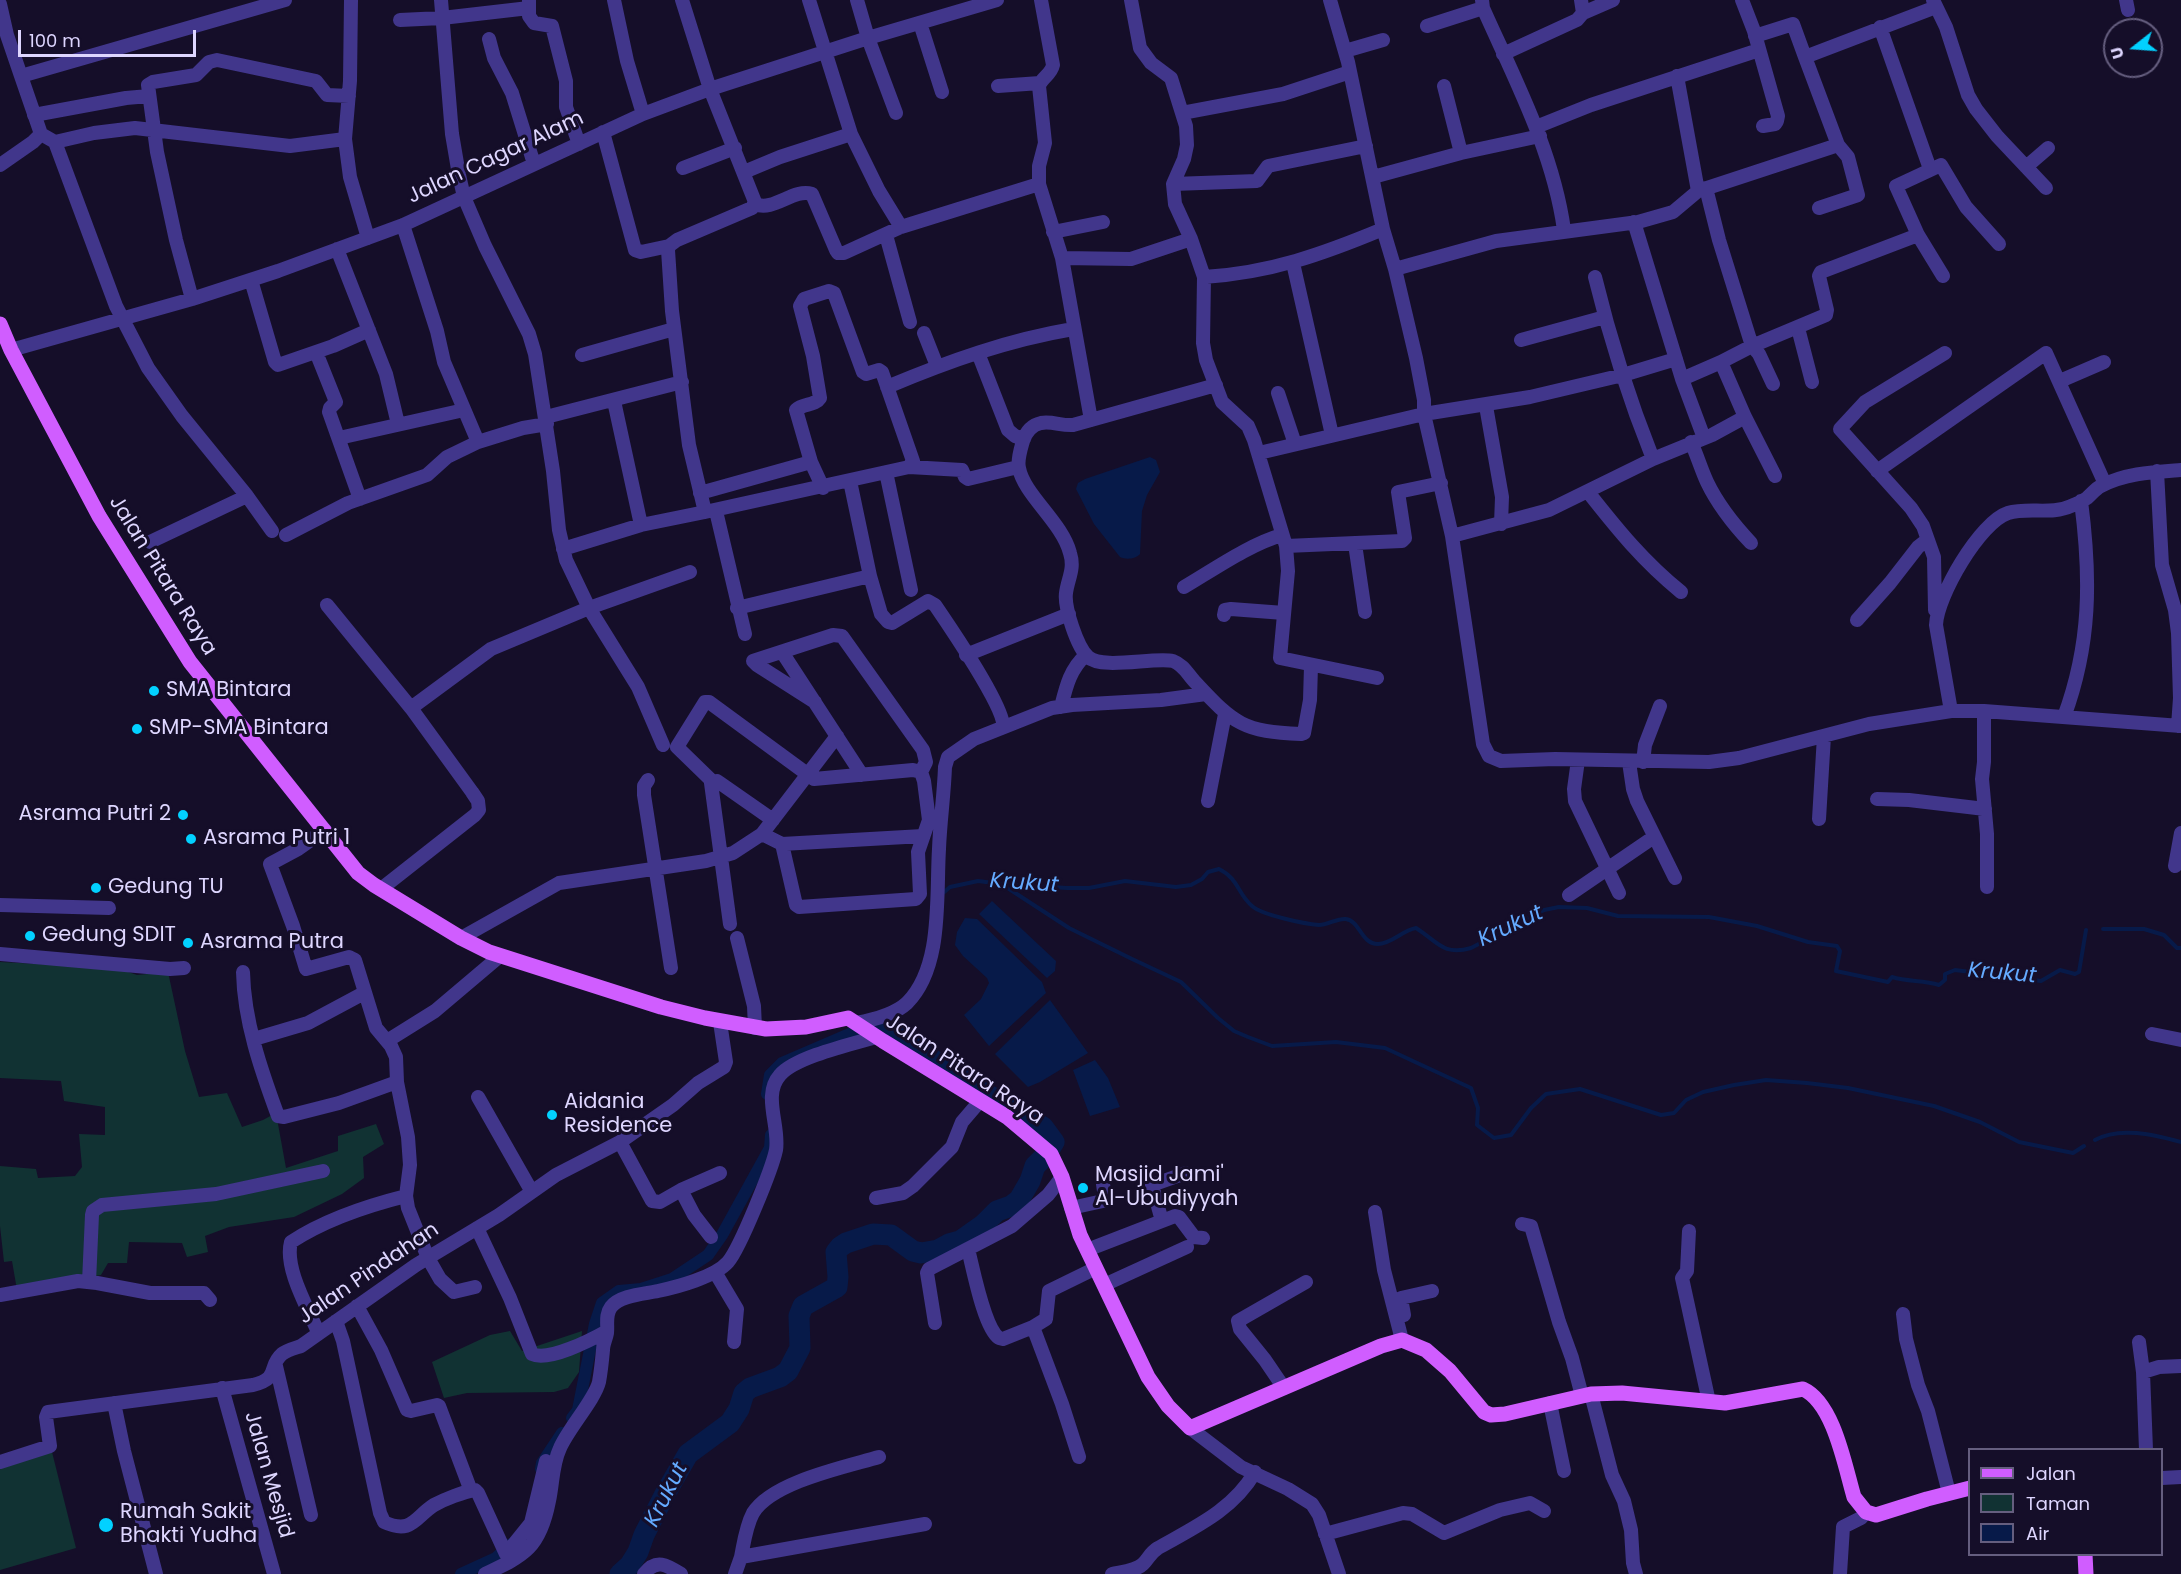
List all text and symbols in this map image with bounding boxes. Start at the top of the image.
scale bar [21,18,200,56]
north arrow [2103,18,2163,78]
text: 100 m [29,28,81,53]
text: U [2105,44,2130,62]
street label: Jalan Cagar Alam [404,106,588,210]
street label: Jalan Pitara Raya [103,492,221,660]
place label: SMA Bintara [166,678,292,704]
marker: SMA Bintara [147,684,161,698]
place label: SMP-SMA Bintara [149,716,329,742]
marker: SMP-SMA Bintara [130,722,144,736]
place label: Asrama Putri 2 [18,802,171,828]
marker: Asrama Putri 2 [176,808,190,822]
place label: Asrama Putri 1 [203,826,350,852]
marker: Asrama Putri 1 [184,832,198,846]
water label: Krukut [989,868,1059,900]
place label: Gedung TU [108,875,224,901]
marker: Gedung TU [89,881,103,895]
water label: Krukut [1474,900,1548,954]
place label: Gedung SDIT [42,923,176,949]
marker: Gedung SDIT [23,929,37,943]
place label: Asrama Putra [200,930,344,956]
marker: Asrama Putra [181,936,195,950]
water label: Krukut [1967,958,2037,990]
street label: Jalan Pitara Raya [880,1009,1048,1131]
place label: Aidania Residence [564,1090,672,1140]
marker: Aidania Residence [545,1108,559,1122]
place label: Masjid Jami' Al-Ubudiyyah [1095,1163,1238,1213]
marker: Masjid Jami' Al-Ubudiyyah [1076,1181,1090,1195]
street label: Jalan Pindahan [294,1218,444,1330]
street label: Jalan Mesjid [238,1409,298,1541]
legend [1968,1448,2163,1556]
water label: Krukut [640,1458,694,1532]
text: Jalan [2026,1461,2076,1486]
text: Taman [2026,1491,2090,1516]
place label: Rumah Sakit Bhakti Yudha [120,1500,257,1550]
marker: Rumah Sakit Bhakti Yudha [97,1516,115,1534]
text: Air [2026,1521,2049,1546]

